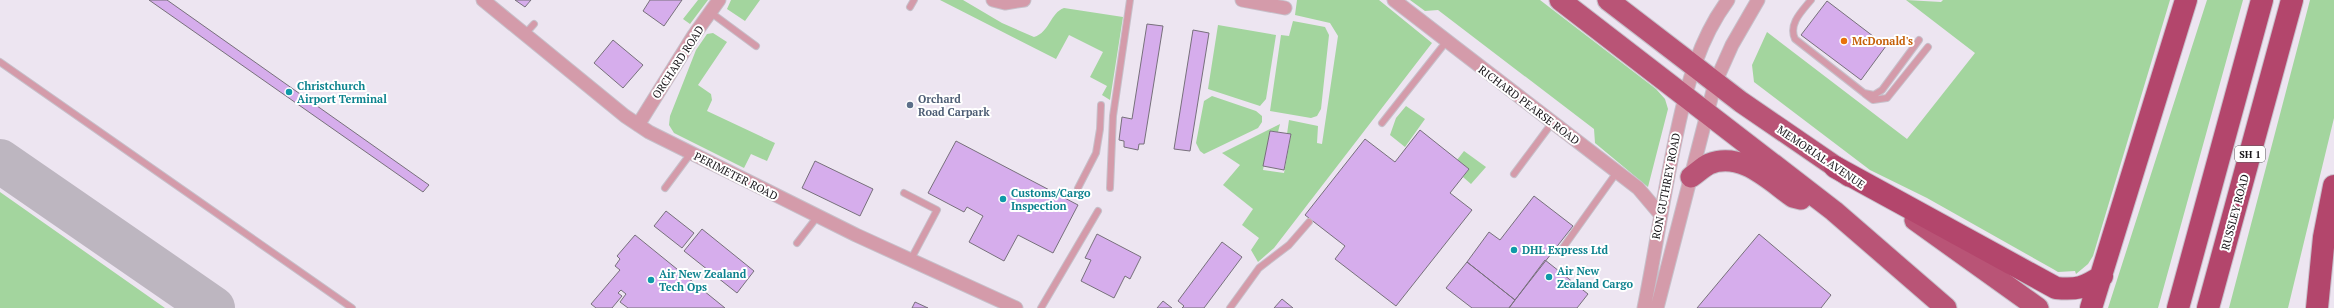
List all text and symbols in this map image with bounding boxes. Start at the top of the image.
street label: ORCHARD ROAD [649,23,707,101]
place label: McDonald's [1852,34,1913,48]
marker: McDonald's [1839,36,1849,46]
street label: RICHARD PEARSE ROAD [1476,62,1582,148]
place label: Christchurch Airport Terminal [297,79,387,106]
marker: Christchurch Airport Terminal [284,87,294,97]
place label: Orchard Road Carpark [918,92,990,119]
marker: Orchard Road Carpark [905,100,915,110]
street label: MEMORIAL AVENUE [1775,122,1867,192]
street label: RON GUTHREY ROAD [1649,131,1683,240]
road number: SH 1 [2235,146,2265,162]
street label: PERIMETER ROAD [692,149,780,203]
street label: RUSSLEY ROAD [2218,172,2252,251]
place label: Customs/Cargo Inspection [1011,186,1091,213]
marker: Customs/Cargo Inspection [998,194,1008,204]
place label: DHL Express Ltd [1522,243,1609,257]
marker: DHL Express Ltd [1509,245,1519,255]
place label: Air New Zealand Cargo [1557,264,1633,291]
place label: Air New Zealand Tech Ops [659,267,747,294]
marker: Air New Zealand Cargo [1544,272,1554,282]
marker: Air New Zealand Tech Ops [646,275,656,285]

